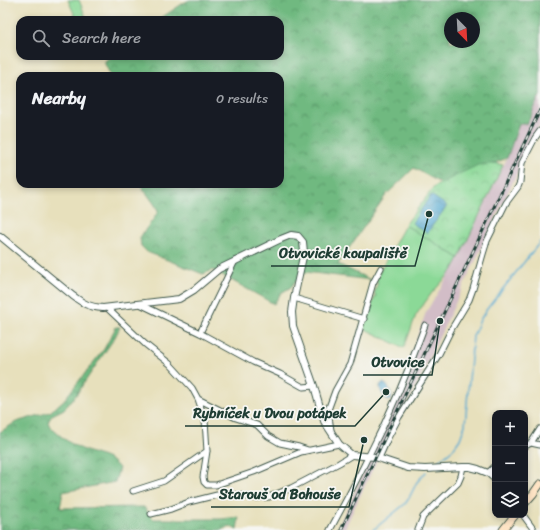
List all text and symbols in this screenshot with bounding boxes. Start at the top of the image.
north arrow [444,12,480,48]
search box [16,16,284,60]
text: Search here [62,25,141,51]
icon: search [30,27,52,49]
text: Nearby [32,83,86,113]
text: 0 results [216,87,268,110]
callout: Otvovické koupaliště [271,240,415,266]
text: Otvovické koupaliště [278,241,409,266]
callout: Otvovice [363,349,432,375]
text: Otvovice [371,350,425,375]
callout: Rybníček u Dvou potápek [185,400,355,426]
text: Rybníček u Dvou potápek [192,401,347,426]
map controls [492,410,528,518]
button: + [492,410,528,446]
button: − [492,446,528,482]
callout: Starouš od Bohouše [211,481,349,507]
text: Starouš od Bohouše [218,482,342,507]
button: layers [492,482,528,518]

